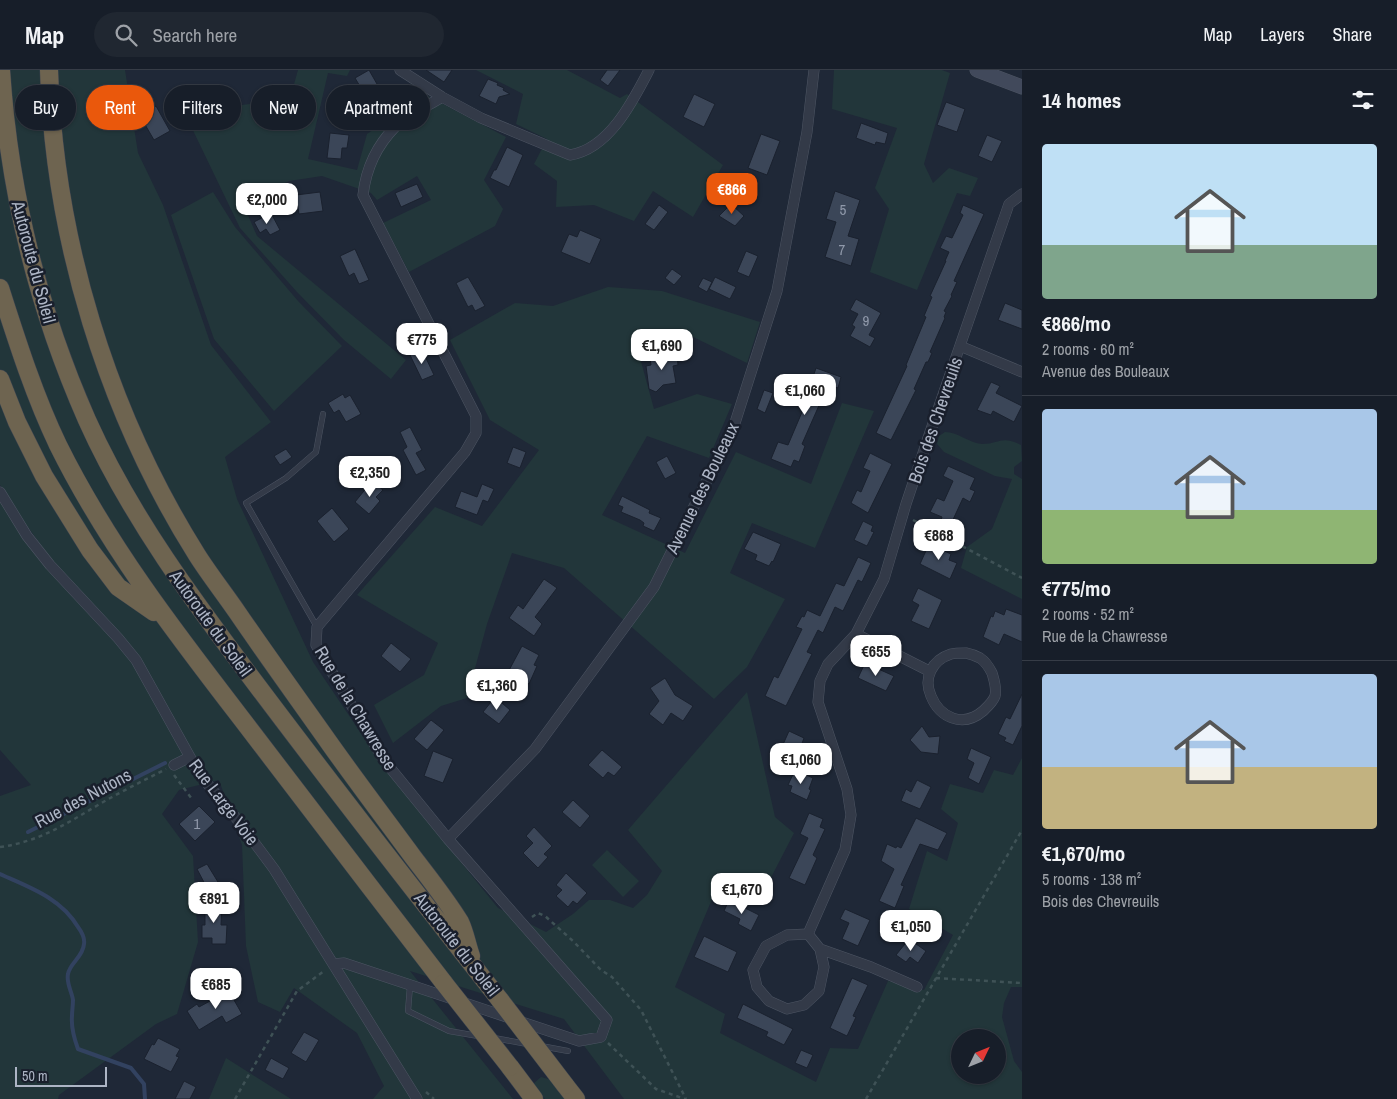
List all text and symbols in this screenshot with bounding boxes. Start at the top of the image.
search box [94,12,444,57]
text: Map [25,19,64,51]
icon: search [112,21,140,49]
text: Search here [152,22,237,48]
text: Map [1204,22,1232,47]
text: Layers [1260,22,1305,47]
text: Share [1333,22,1372,47]
chip: Buy [15,85,76,130]
chip: Rent [86,85,154,130]
chip: Filters [164,85,241,130]
chip: New [251,85,316,130]
chip: Apartment [326,85,430,130]
text: 14 homes [1042,86,1121,115]
icon: filters [1349,86,1377,114]
pin: €866 [702,172,762,215]
icon: home [1165,176,1255,266]
text: €866 [717,178,747,200]
pin: €2,000 [226,182,308,225]
text: €2,000 [247,188,287,210]
street label: Autoroute du Soleil [5,197,62,326]
house number: 5 [840,199,847,220]
house number: 7 [839,239,846,260]
text: €866/mo [1042,309,1111,338]
house number: 9 [863,310,870,331]
pin: €775 [392,322,452,365]
text: €775 [407,328,437,350]
pin: €1,690 [621,328,703,371]
text: €1,690 [642,334,682,356]
text: 2 rooms · 60 m² [1042,338,1134,360]
street label: Bois des Chevreuils [902,353,968,487]
text: Avenue des Bouleaux [1042,360,1169,382]
pin: €1,060 [764,374,846,416]
text: €1,060 [785,379,825,401]
street label: Avenue des Bouleaux [659,418,745,559]
icon: home [1165,442,1255,532]
pin: €2,350 [329,456,411,498]
text: €2,350 [350,461,390,483]
pin: €868 [909,518,969,561]
text: €868 [924,524,954,546]
street label: Autoroute du Soleil [163,564,258,681]
text: €775/mo [1042,574,1111,603]
text: 2 rooms · 52 m² [1042,603,1134,625]
text: Rue de la Chawresse [1042,625,1167,647]
pin: €655 [846,634,906,677]
text: €655 [861,640,891,662]
street label: Rue de la Chawresse [309,641,403,775]
pin: €1,360 [456,668,538,711]
text: €1,360 [477,674,517,696]
icon: home [1165,707,1255,797]
pin: €1,060 [760,742,842,785]
text: €1,060 [781,748,821,770]
street label: Rue Large Voie [183,754,265,850]
street label: Rue des Nutons [30,762,136,834]
house number: 1 [194,813,201,834]
text: €1,670/mo [1042,839,1125,868]
text: 5 rooms · 138 m² [1042,868,1141,890]
pin: €1,670 [701,872,783,915]
text: €1,670 [722,878,762,900]
pin: €891 [184,882,244,924]
street label: Autoroute du Soleil [408,886,506,1001]
text: €891 [199,887,229,909]
text: Bois des Chevreuils [1042,890,1159,912]
pin: €1,050 [870,910,952,952]
text: €1,050 [891,915,931,937]
pin: €685 [186,968,246,1010]
text: €685 [201,973,231,995]
north arrow [951,1029,1006,1084]
map controls [951,1029,1006,1084]
scale bar [15,1064,108,1087]
text: 50 m [22,1067,48,1085]

